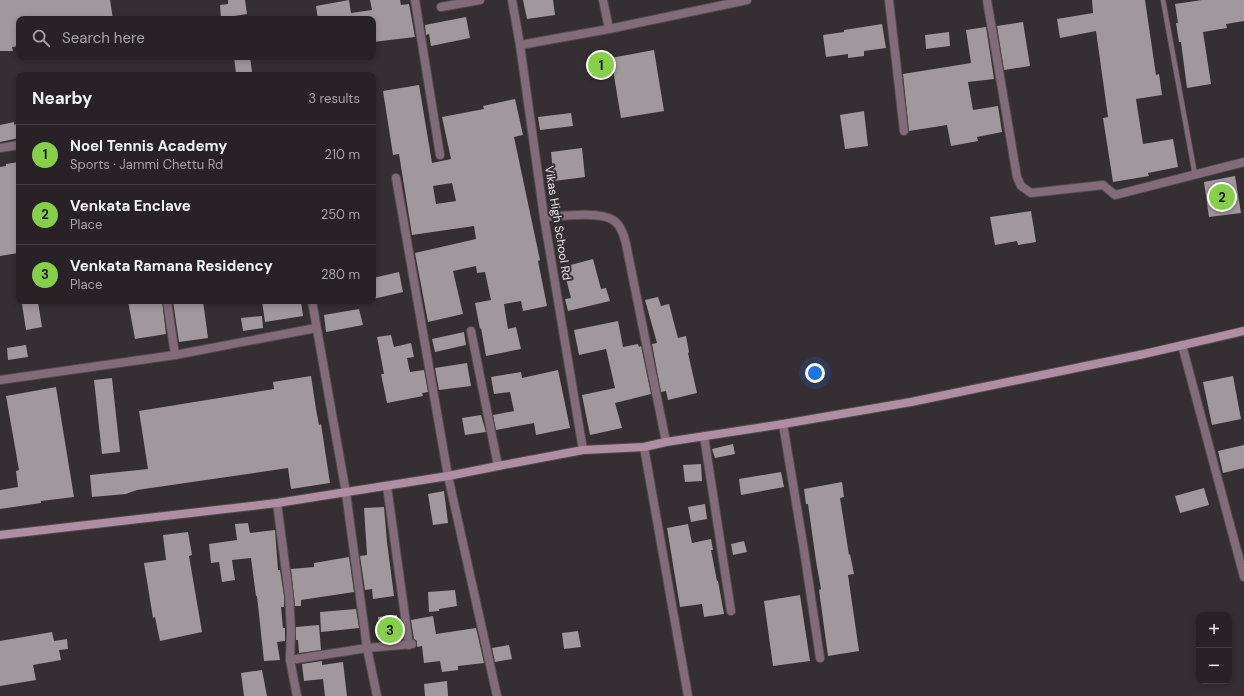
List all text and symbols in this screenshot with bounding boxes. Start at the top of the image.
search box [16,16,376,60]
icon: search [30,27,52,49]
text: Search here [62,28,145,48]
pin: 1 [588,50,614,80]
text: Nearby [32,87,92,109]
text: 3 results [308,90,360,107]
text: Noel Tennis Academy [70,136,227,156]
text: 1 [43,146,47,163]
text: 210 m [325,146,360,163]
text: Sports · Jammi Chettu Rd [70,156,223,173]
street label: Vikas High School Rd [541,165,575,281]
pin: 2 [1209,182,1235,212]
text: Venkata Enclave [70,196,191,216]
text: 2 [41,206,49,223]
text: 250 m [321,206,360,223]
text: Place [70,216,102,233]
text: Venkata Ramana Residency [70,256,273,276]
text: 3 [41,266,49,283]
text: 280 m [321,266,360,283]
text: Place [70,276,102,293]
your location [805,363,825,383]
map controls [1196,612,1232,684]
button: + [1196,612,1232,648]
pin: 3 [377,615,403,645]
button: − [1196,648,1232,684]

